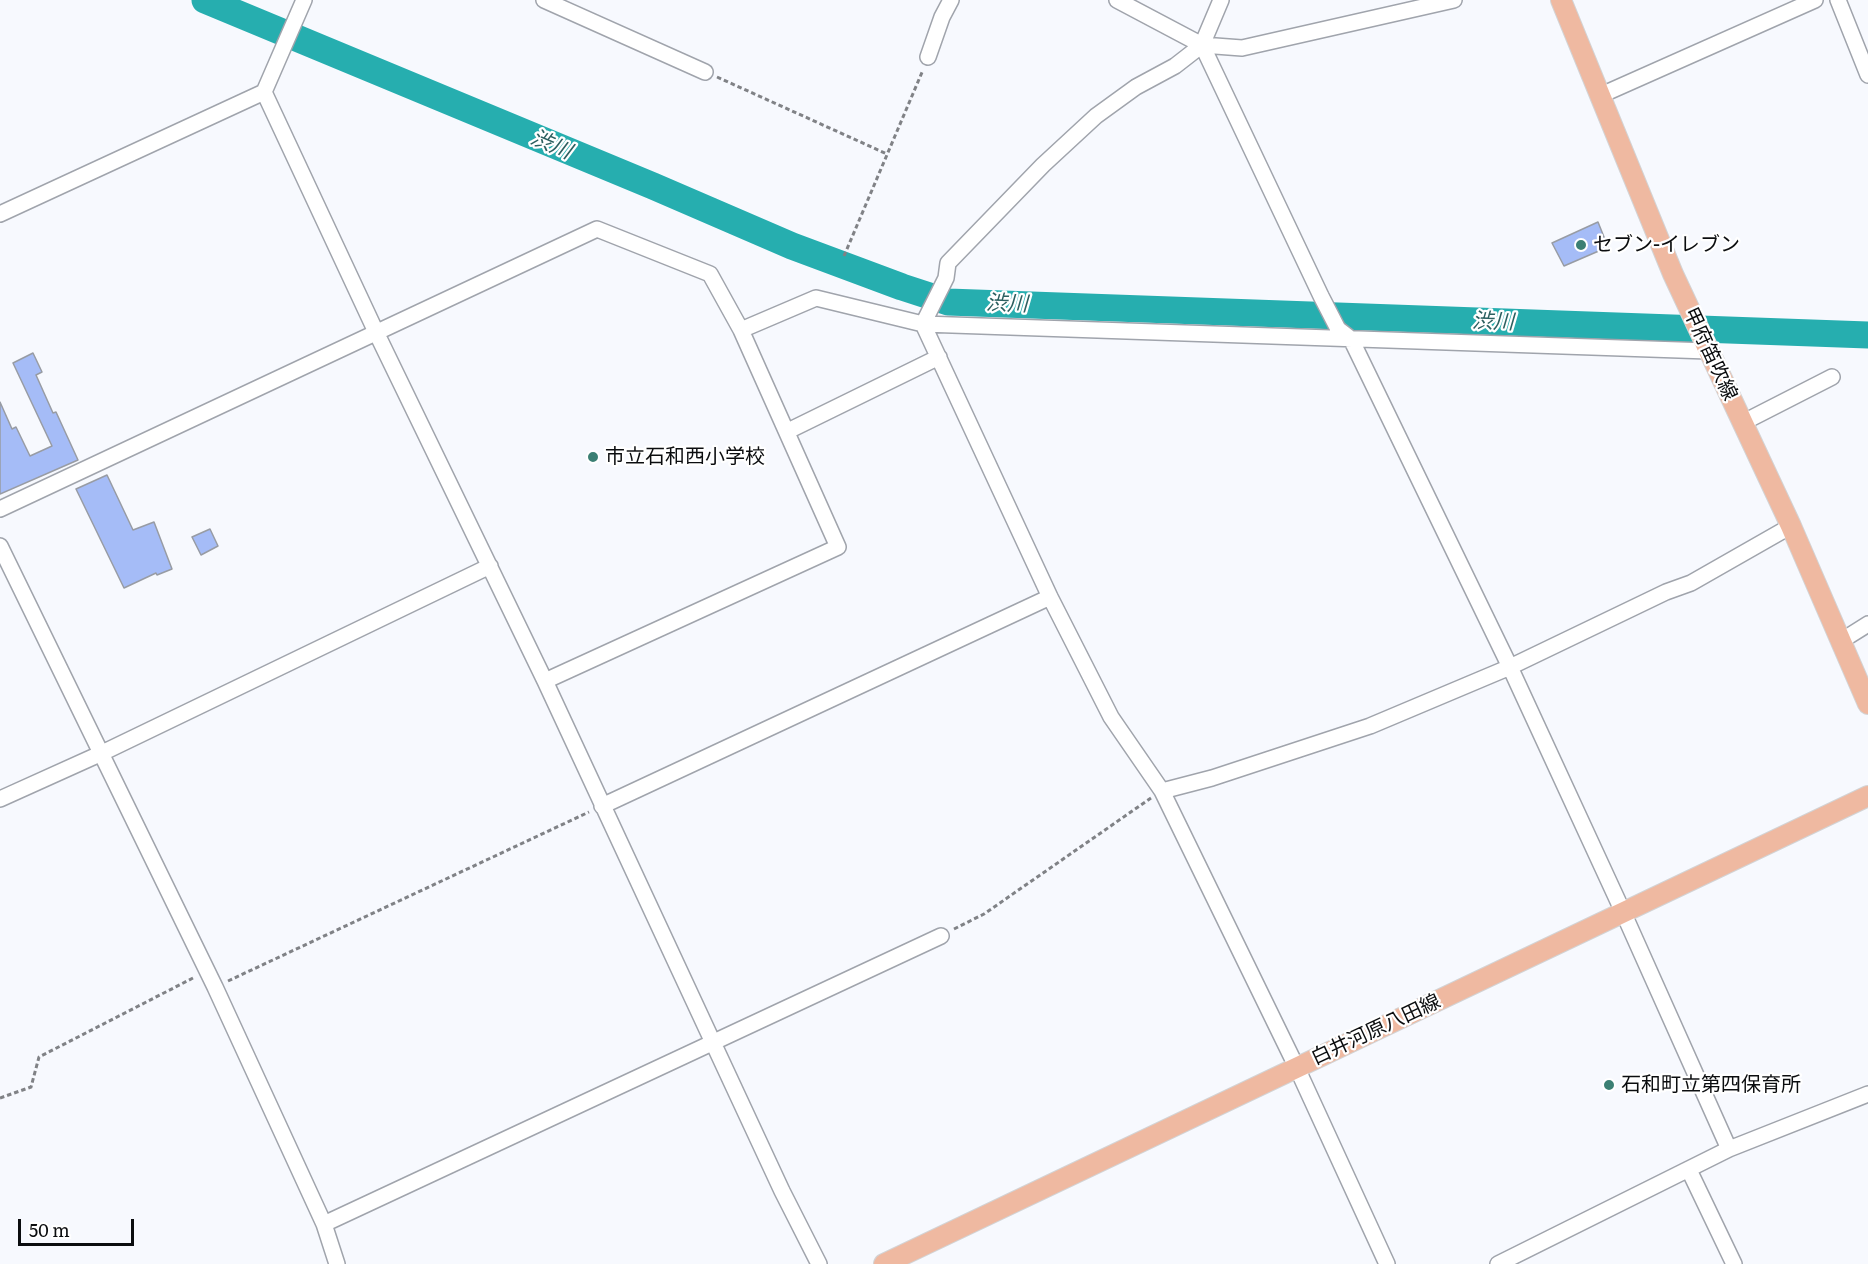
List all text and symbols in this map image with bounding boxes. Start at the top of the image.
water label: 渋川 [527,125,575,165]
place label: セブン-イレブン [1593,233,1740,257]
marker: セブン-イレブン [1574,238,1588,252]
water label: 渋川 [986,291,1028,317]
street label: 甲府笛吹線 [1678,304,1742,404]
water label: 渋川 [1472,309,1514,335]
place label: 市立石和西小学校 [605,445,765,469]
marker: 市立石和西小学校 [586,450,600,464]
street label: 白井河原八田線 [1307,990,1445,1070]
place label: 石和町立第四保育所 [1621,1073,1801,1097]
marker: 石和町立第四保育所 [1602,1078,1616,1092]
scale bar [21,1207,136,1245]
text: 50 m [29,1216,70,1243]

